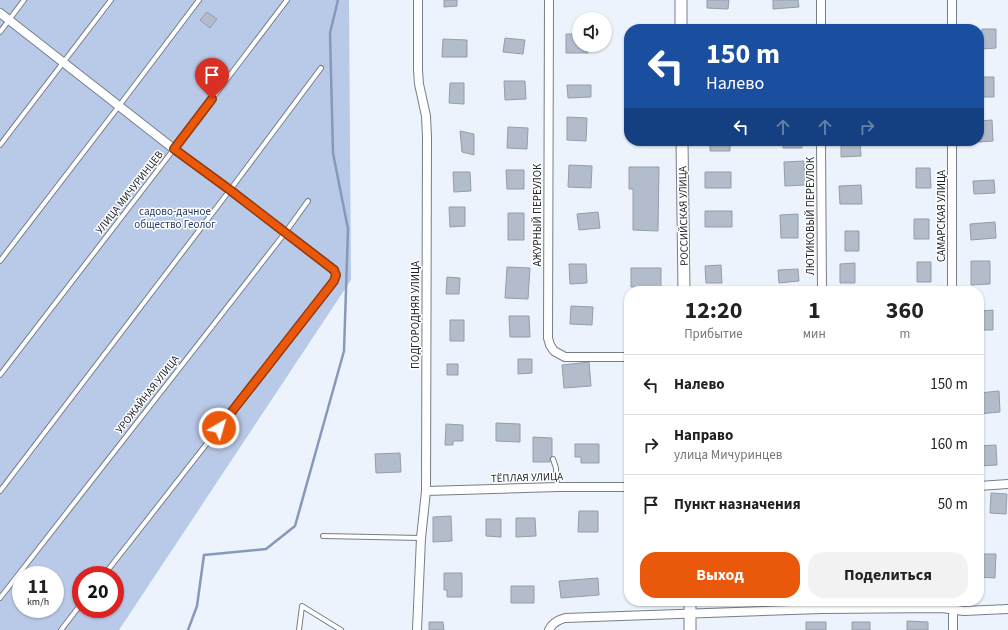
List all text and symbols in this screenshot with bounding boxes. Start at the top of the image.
map controls [572,12,612,52]
button: sound [572,12,612,52]
text: 150 m [706,34,780,74]
icon: left [640,40,692,92]
pin [195,58,229,99]
icon: arrive [201,64,223,86]
text: Налево [706,71,764,96]
icon: left [730,116,752,138]
icon: ahead [772,116,794,138]
icon: ahead [814,116,836,138]
icon: right [856,116,878,138]
street label: УЛИЦА МИЧУРИНЦЕВ [92,147,167,237]
street label: ЛЮТИКОВЫЙ ПЕРЕУЛОК [803,156,818,275]
street label: АЖУРНЫЙ ПЕРЕУЛОК [530,163,545,266]
street label: РОССИЙСКАЯ УЛИЦА [675,166,692,266]
street label: САМАРСКАЯ УЛИЦА [934,170,949,262]
park label: садово-дачное общество Геолог [134,204,216,232]
street label: ПОДГОРОДНЯЯ УЛИЦА [408,261,423,369]
text: 12:20 [684,293,742,328]
text: 1 [808,293,821,328]
text: 360 [886,293,924,328]
text: Прибытие [684,325,743,343]
text: мин [803,325,826,343]
text: m [899,325,910,343]
street label: УРОЖАЙНАЯ УЛИЦА [112,352,183,436]
icon: left [640,374,662,396]
text: Налево [674,374,725,395]
text: 150 m [930,374,968,395]
position arrow [198,407,240,449]
text: Направо [674,425,733,446]
icon: right [640,434,662,456]
text: 160 m [930,434,968,455]
text: улица Мичуринцев [674,446,782,464]
street label: ТЁПЛАЯ УЛИЦА [491,469,564,486]
icon: arrive [640,494,662,516]
text: Пункт назначения [674,494,801,515]
text: 50 m [938,494,968,515]
button: Выход [640,552,800,598]
button: Поделиться [808,552,968,598]
speed limit sign: 20 [72,566,124,618]
text: 11 [27,573,49,601]
text: km/h [27,595,49,609]

